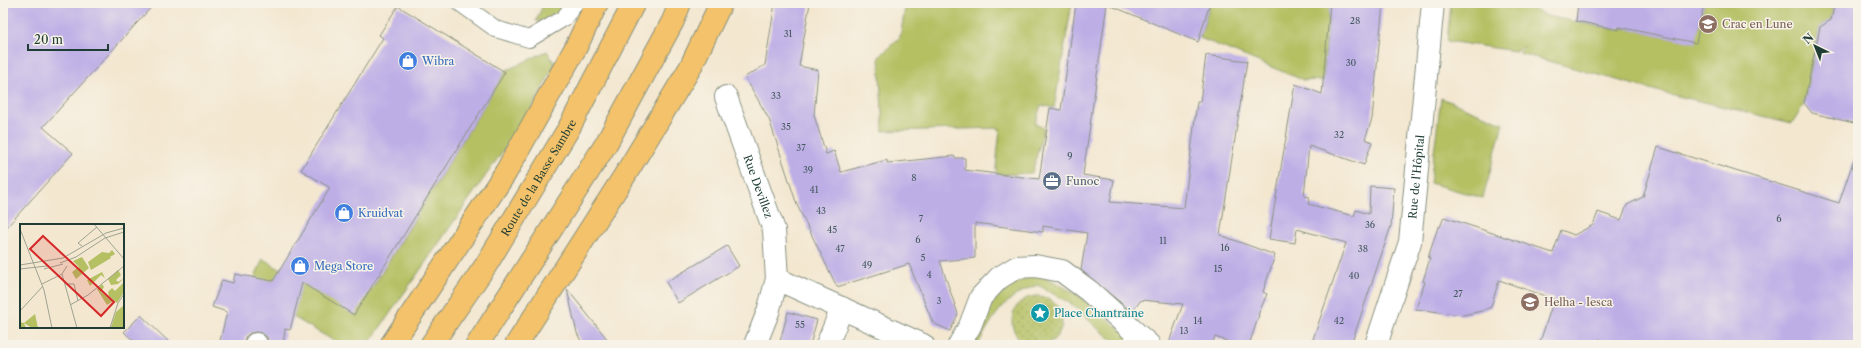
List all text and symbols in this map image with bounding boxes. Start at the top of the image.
school or university icon: Crac en Lune [1697,13,1719,35]
house number: 28 [1350,15,1360,26]
place label: Crac en Lune [1722,17,1793,31]
scale bar [28,26,108,52]
north arrow [1795,26,1835,66]
house number: 31 [784,28,793,39]
text: N [1800,30,1817,47]
text: 20 m [34,32,63,47]
shop icon: Wibra [397,50,419,72]
place label: Wibra [421,54,455,68]
house number: 30 [1346,57,1357,68]
house number: 33 [771,90,781,101]
street label: Route de la Basse Sambre [498,117,579,239]
house number: 35 [781,121,791,132]
house number: 32 [1334,129,1344,140]
street label: Rue de l'Hôpital [1405,133,1427,219]
house number: 37 [796,142,806,153]
house number: 9 [1067,150,1073,161]
street label: Rue Devillez [740,153,776,220]
house number: 39 [803,164,813,175]
office icon: Funoc [1041,170,1063,192]
house number: 8 [911,172,917,183]
place label: Funoc [1066,174,1100,188]
house number: 41 [810,184,819,195]
shop icon: Kruidvat [333,202,355,224]
house number: 43 [816,205,826,216]
place label: Kruidvat [358,206,403,220]
house number: 7 [919,213,924,224]
house number: 6 [1776,213,1782,224]
house number: 36 [1365,219,1375,230]
inset map [20,224,124,328]
house number: 45 [827,224,837,235]
house number: 6 [915,234,921,245]
house number: 11 [1159,235,1167,246]
house number: 16 [1220,242,1230,253]
house number: 47 [835,243,845,254]
house number: 38 [1358,243,1368,254]
house number: 5 [921,252,926,263]
shop icon: Mega Store [289,255,311,277]
place label: Mega Store [314,259,373,273]
house number: 49 [862,259,872,270]
house number: 15 [1214,263,1222,274]
house number: 4 [926,269,932,280]
house number: 40 [1349,270,1360,281]
house number: 27 [1453,288,1463,299]
school or university icon: Helha - Iesca [1519,291,1541,313]
house number: 3 [937,295,942,306]
place label: Helha - Iesca [1544,295,1613,309]
place icon: Place Chantraine [1029,302,1051,324]
place label: Place Chantraine [1054,306,1144,320]
house number: 14 [1194,315,1203,326]
house number: 42 [1334,315,1344,326]
house number: 55 [795,319,805,330]
house number: 13 [1180,325,1188,336]

